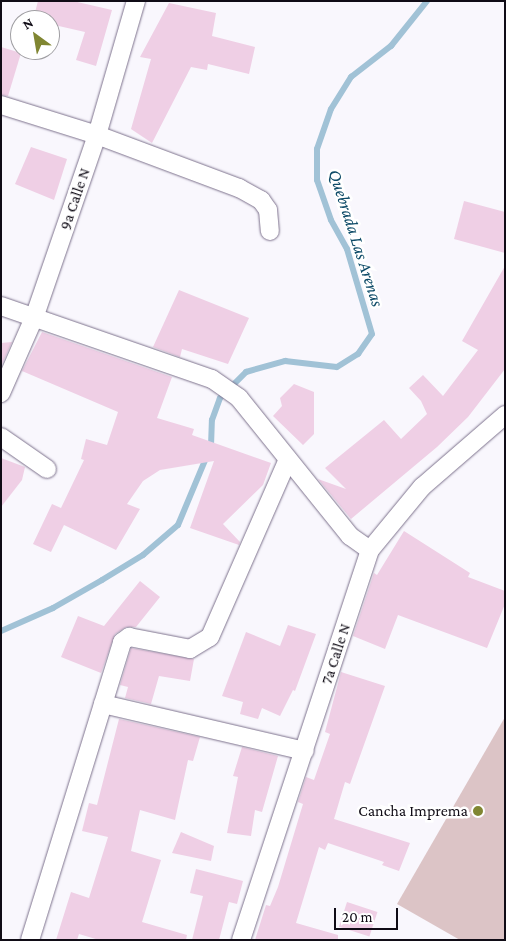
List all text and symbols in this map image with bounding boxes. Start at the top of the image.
north arrow [10,10,60,60]
text: N [19,14,36,32]
street label: 9a Calle N [55,165,95,233]
water label: Quebrada Las Arenas [324,167,388,309]
street label: 7a Calle N [317,621,355,687]
place label: Cancha Imprema [358,801,468,821]
marker: Cancha Imprema [472,805,484,817]
scale bar [336,898,400,930]
text: 20 m [342,909,373,925]

